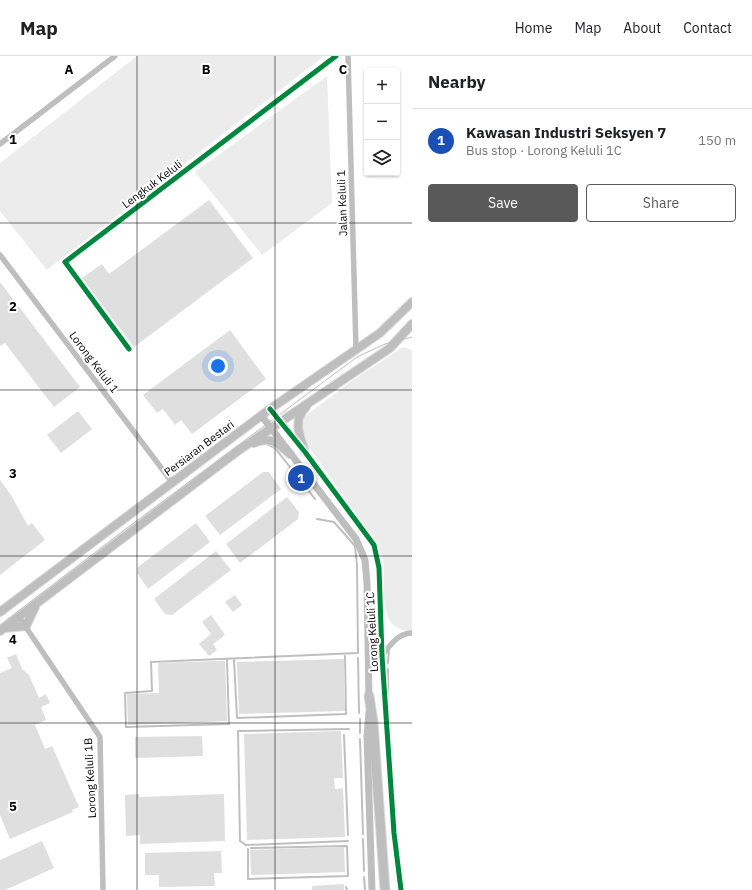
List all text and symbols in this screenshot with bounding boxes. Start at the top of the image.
text: Map [20,16,58,40]
text: Home [515,19,552,37]
text: Map [574,19,601,37]
text: About [623,19,661,37]
text: Contact [683,19,732,37]
text: A [65,61,74,78]
text: B [202,61,211,78]
text: C [339,61,348,78]
map controls [364,68,400,176]
button: + [364,68,400,104]
text: Nearby [428,71,486,93]
button: − [364,104,400,140]
text: Kawasan Industri Seksyen 7 [466,123,666,142]
text: 1 [9,131,17,148]
text: 1 [437,132,445,149]
text: 150 m [698,132,736,149]
button: layers [364,140,400,176]
text: Bus stop · Lorong Keluli 1C [466,142,622,159]
street label: Lengkuk Keluli [119,157,185,211]
street label: Jalan Keluli 1 [334,169,350,236]
button: Save [428,184,578,222]
button: Share [586,184,736,222]
text: 2 [9,298,17,315]
street label: Lorong Keluli 1 [66,329,122,396]
your location [208,356,228,376]
street label: Persiaran Bestari [161,417,237,479]
pin: 1 [288,463,314,493]
text: 3 [9,465,17,482]
street label: Lorong Keluli 1C [363,591,381,672]
text: 4 [9,631,17,648]
street label: Lorong Keluli 1B [81,737,99,819]
text: 5 [9,798,17,815]

